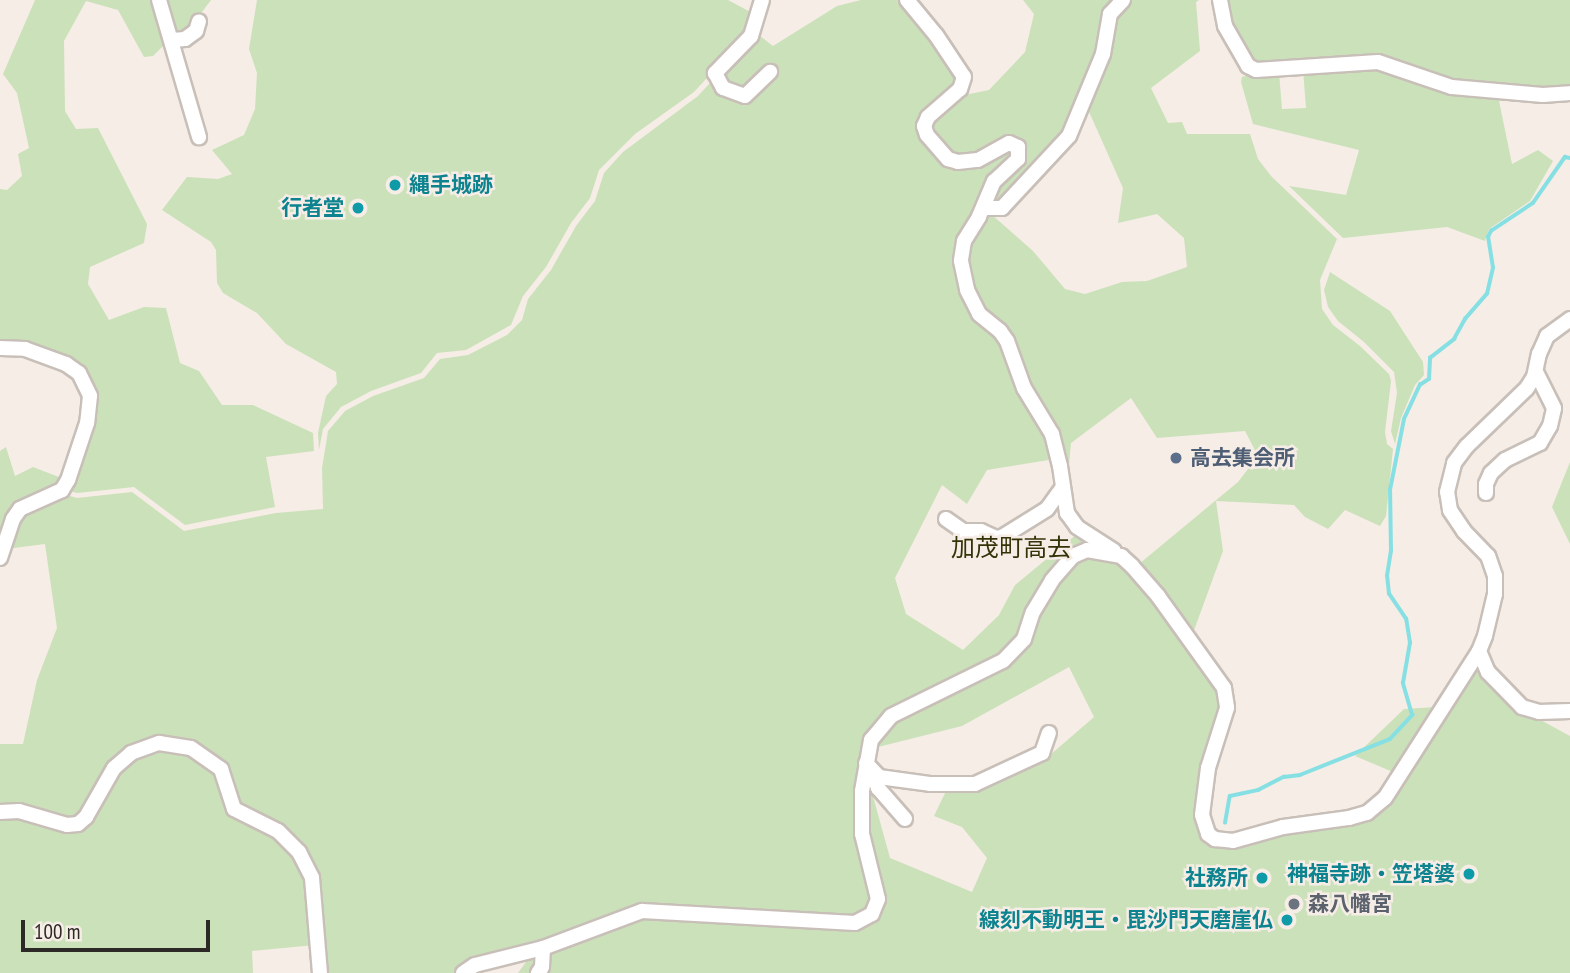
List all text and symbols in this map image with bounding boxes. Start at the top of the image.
place label: 縄手城跡 [409,172,493,198]
marker: 縄手城跡 [387,177,403,193]
place label: 行者堂 [281,195,344,221]
marker: 行者堂 [350,200,366,216]
place label: 高去集会所 [1190,445,1295,471]
marker: 高去集会所 [1168,450,1184,466]
district label: 加茂町高去 [951,534,1071,562]
place label: 神福寺跡・笠塔婆 [1287,861,1455,887]
place label: 社務所 [1185,865,1248,891]
marker: 神福寺跡・笠塔婆 [1461,866,1477,882]
marker: 社務所 [1254,870,1270,886]
place label: 森八幡宮 [1308,891,1392,917]
marker: 森八幡宮 [1286,896,1302,912]
scale bar [24,906,214,950]
place label: 線刻不動明王・毘沙門天磨崖仏 [979,907,1273,933]
marker: 線刻不動明王・毘沙門天磨崖仏 [1279,912,1295,928]
text: 100 m [34,918,80,945]

